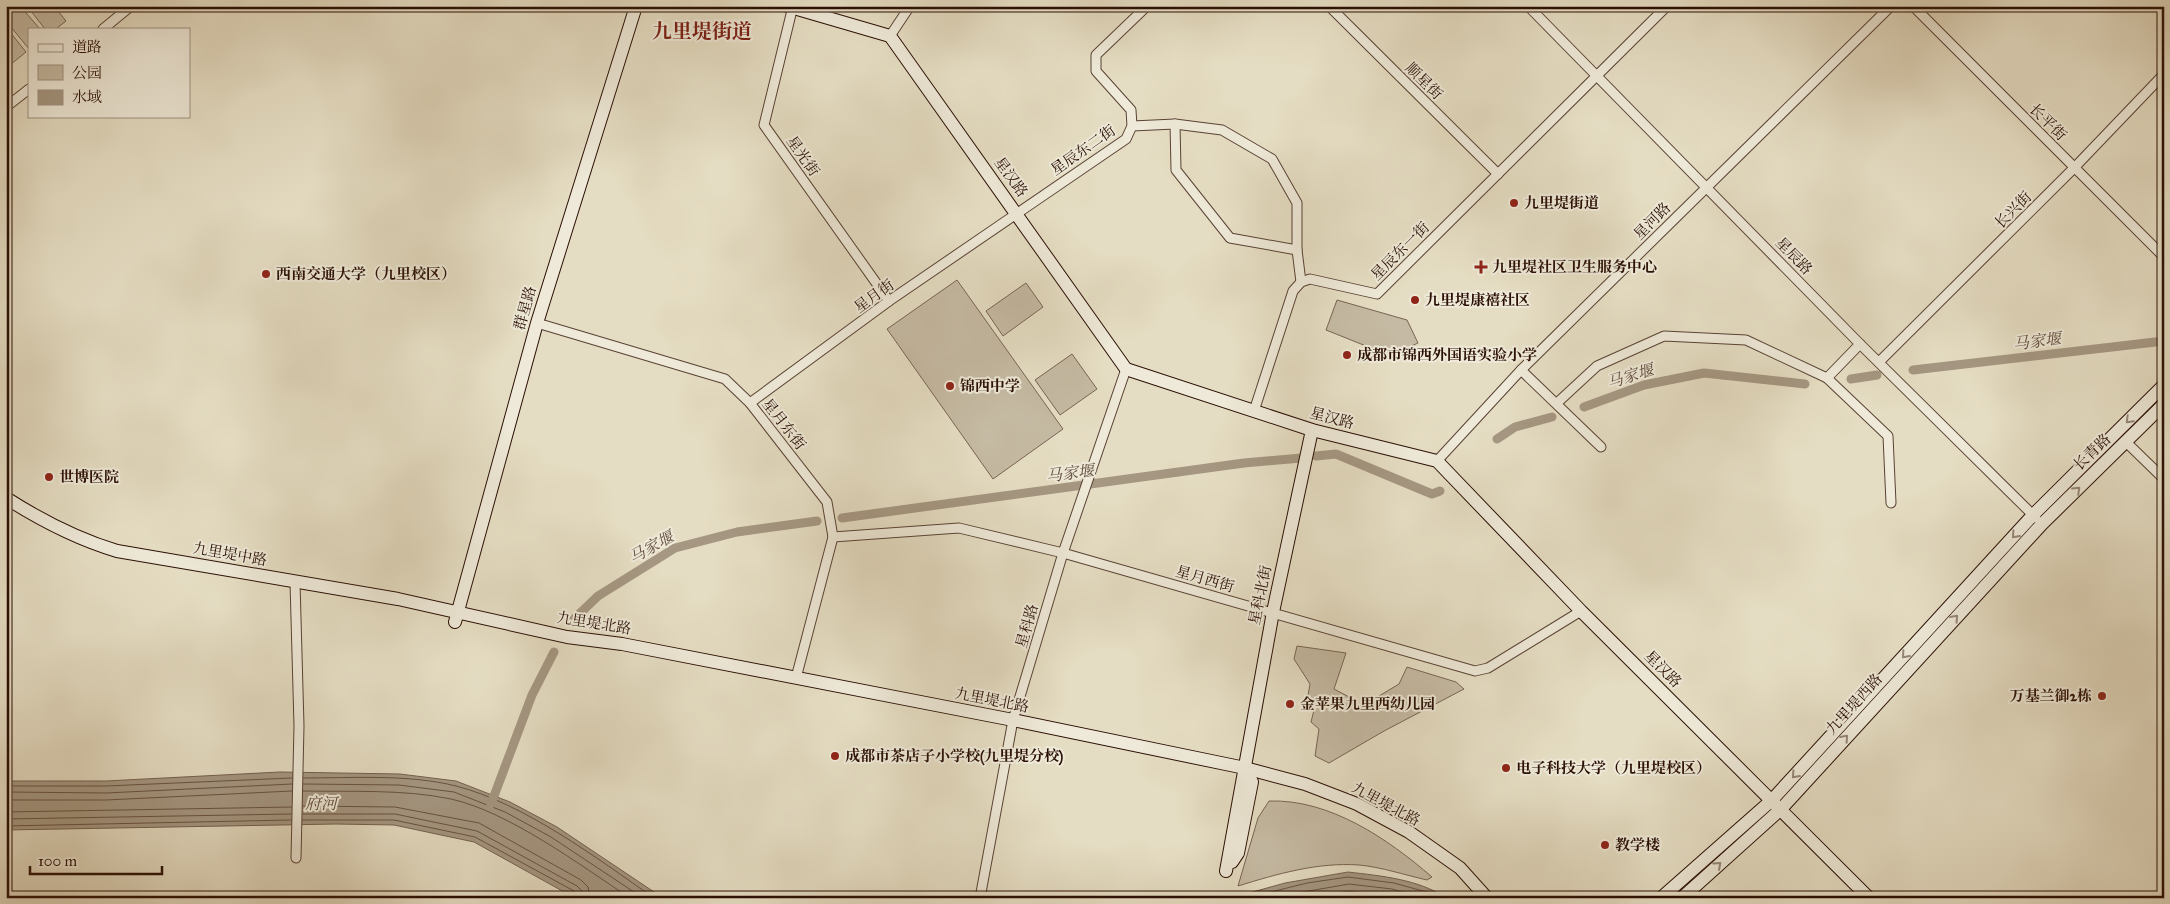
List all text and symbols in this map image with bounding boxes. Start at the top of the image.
district label: 九里堤街道 [652,19,752,43]
legend [28,28,190,118]
text: 道路 [72,38,102,56]
street label: 顺星街 [1402,59,1446,103]
text: 公园 [72,64,102,82]
text: 水域 [72,88,102,106]
street label: 长平街 [2026,100,2070,144]
street label: 星辰东二街 [1047,121,1119,179]
street label: 星光街 [783,132,823,180]
street label: 星汉路 [990,154,1032,200]
street label: 长兴街 [1991,188,2035,232]
place label: 九里堤街道 [1524,194,1599,212]
marker: 九里堤街道 [1508,197,1520,209]
street label: 星河路 [1630,199,1674,243]
street label: 星辰东一街 [1367,218,1433,284]
street label: 星辰路 [1772,234,1816,278]
place label: 九里堤社区卫生服务中心 [1492,258,1657,276]
marker: 九里堤社区卫生服务中心 [1474,260,1488,274]
place label: 西南交通大学（九里校区） [276,265,456,283]
marker: 西南交通大学（九里校区） [260,268,272,280]
street label: 星月街 [851,275,897,317]
street label: 群星路 [510,284,540,332]
place label: 九里堤康禧社区 [1425,291,1530,309]
marker: 九里堤康禧社区 [1409,294,1421,306]
water label: 马家堰 [2012,328,2065,353]
place label: 成都市锦西外国语实验小学 [1357,346,1537,364]
marker: 成都市锦西外国语实验小学 [1341,349,1353,361]
water label: 马家堰 [1604,359,1659,392]
place label: 锦西中学 [960,377,1020,395]
marker: 锦西中学 [944,380,956,392]
street label: 星月东街 [758,395,810,453]
street label: 星汉路 [1308,403,1356,433]
one-way arrow [2126,414,2135,423]
street label: 长青路 [2070,430,2114,474]
water label: 马家堰 [1045,460,1098,485]
place label: 世博医院 [59,468,119,486]
marker: 世博医院 [43,471,55,483]
one-way arrow [2071,486,2080,495]
water label: 马家堰 [625,526,679,567]
one-way arrow [2012,530,2021,539]
street label: 九里堤中路 [191,539,269,569]
street label: 星月西街 [1174,562,1236,596]
street label: 星科北街 [1245,564,1275,626]
street label: 星科路 [1012,602,1042,650]
street label: 九里堤北路 [556,608,632,638]
one-way arrow [1949,615,1958,624]
street label: 星汉路 [1641,647,1685,691]
one-way arrow [1902,650,1911,659]
street label: 九里堤西路 [1822,670,1886,738]
street label: 九里堤北路 [953,684,1031,716]
place label: 万基兰御2栋 [2010,687,2092,705]
marker: 万基兰御2栋 [2096,690,2108,702]
place label: 金苹果九里西幼儿园 [1300,695,1435,713]
marker: 金苹果九里西幼儿园 [1284,698,1296,710]
one-way arrow [1839,735,1848,744]
place label: 成都市茶店子小学校(九里堤分校) [845,747,1063,766]
marker: 成都市茶店子小学校(九里堤分校) [829,750,841,762]
place label: 电子科技大学（九里堤校区） [1516,759,1711,777]
marker: 电子科技大学（九里堤校区） [1500,762,1512,774]
one-way arrow [1792,769,1801,778]
street label: 九里堤北路 [1349,778,1423,830]
water label: 府河 [305,794,340,813]
place label: 教学楼 [1615,836,1660,854]
marker: 教学楼 [1599,839,1611,851]
scale bar [30,844,162,876]
text: 100 m [38,852,78,870]
one-way arrow [1712,862,1721,871]

